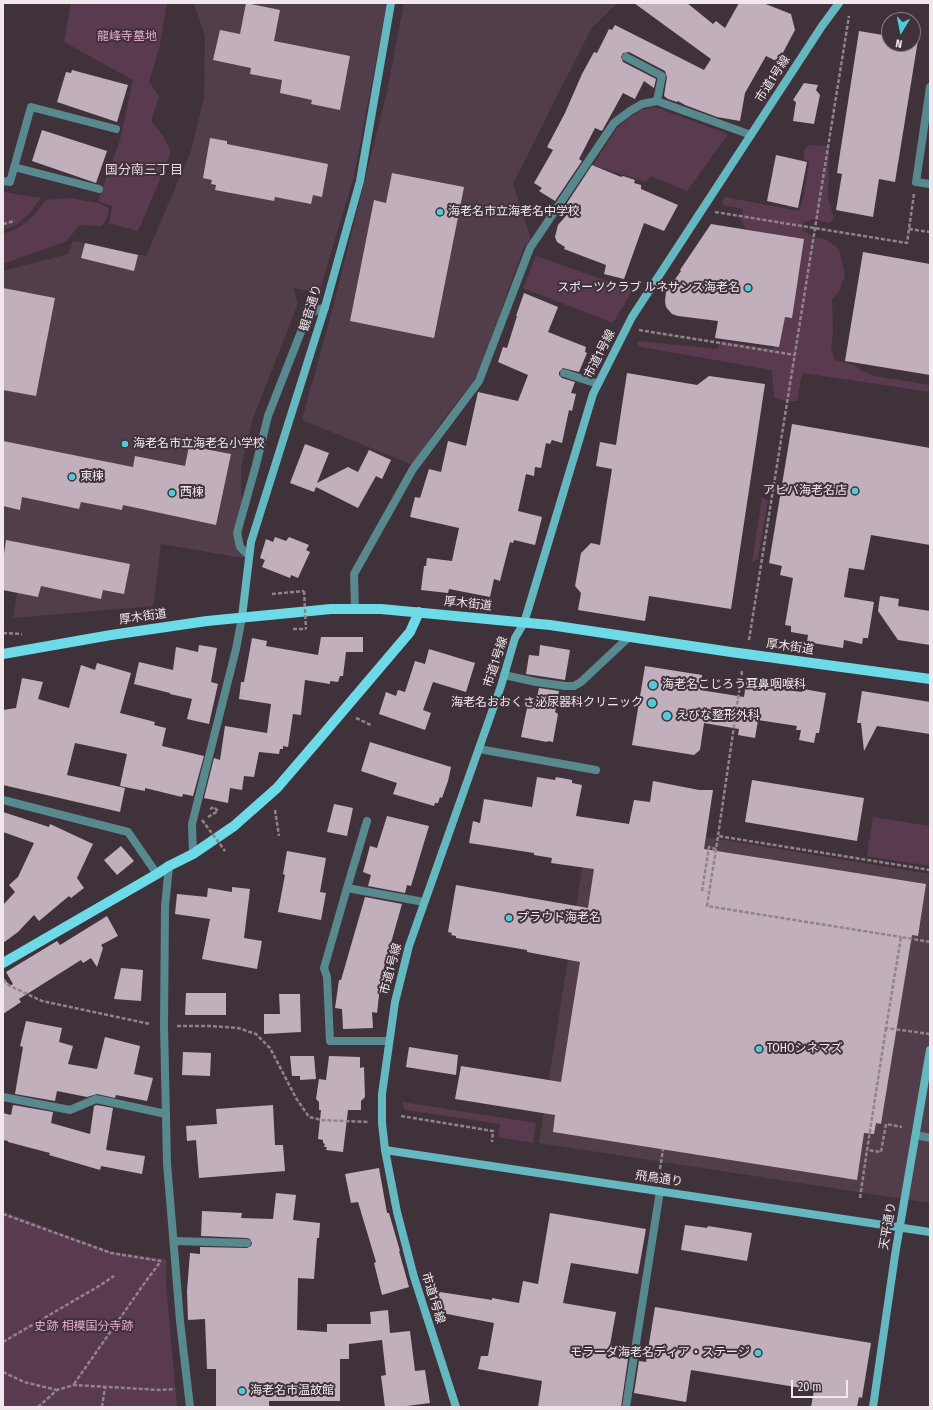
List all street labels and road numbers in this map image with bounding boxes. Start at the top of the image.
street label: 市道1号線 [753,53,793,105]
street label: 観音通り [297,283,325,333]
street label: 市道1号線 [582,327,618,381]
street label: 厚木街道 [443,594,493,614]
street label: 厚木街道 [118,607,168,627]
street label: 市道1号線 [481,635,511,689]
street label: 厚木街道 [765,637,815,657]
street label: 市道1号線 [377,942,405,996]
street label: 飛鳥通り [634,1169,684,1189]
street label: 天平通り [877,1201,899,1251]
street label: 市道1号線 [418,1271,448,1325]

